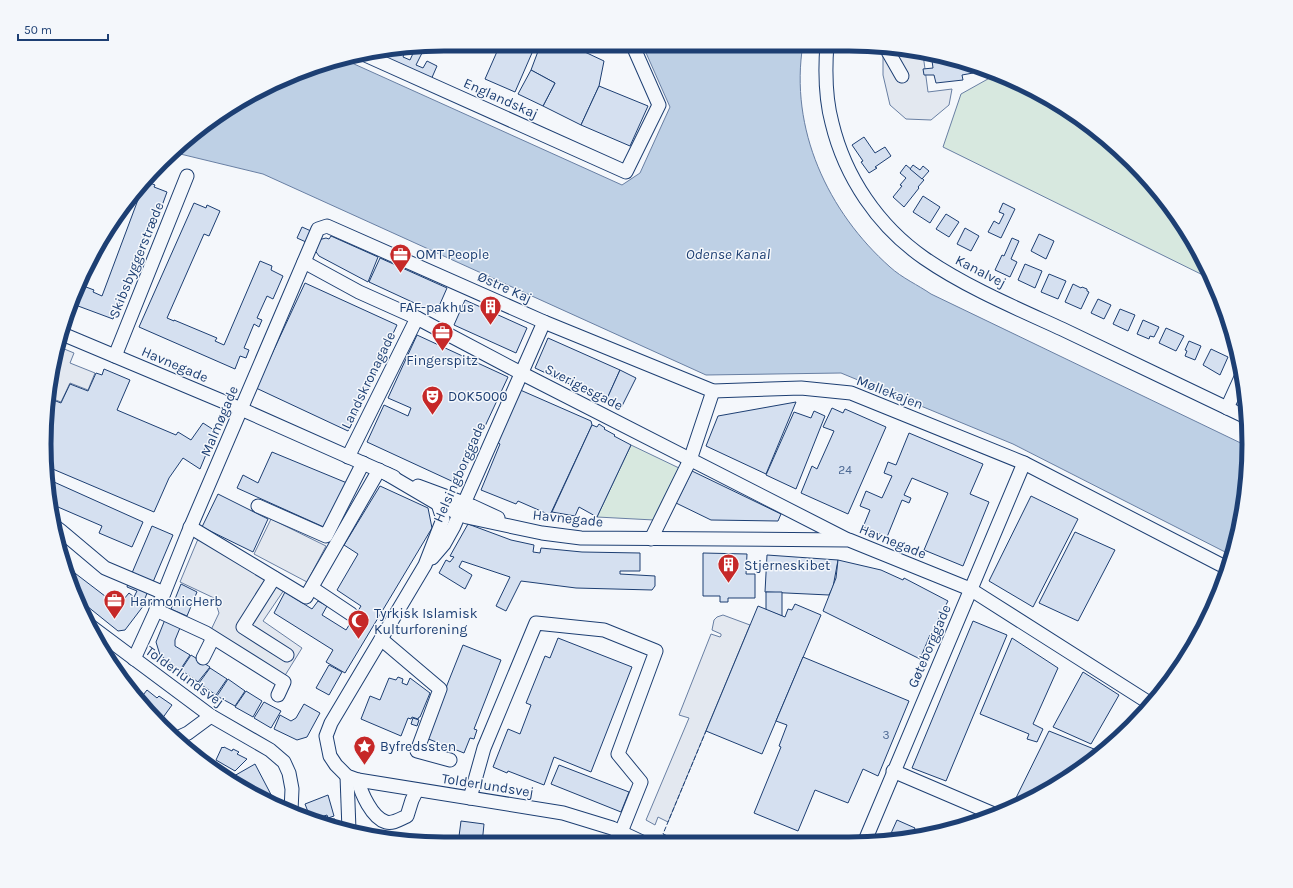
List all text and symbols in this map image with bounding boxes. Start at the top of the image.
scale bar [18,16,108,42]
text: 50 m [24,23,52,37]
street label: Englandskaj [461,74,541,122]
street label: Skibsbyggerstræde [105,200,168,321]
office icon: OMT People [387,241,413,274]
water label: Odense Kanal [686,245,770,263]
place label: OMT People [416,246,489,263]
street label: Kanalvej [952,251,1009,291]
street label: Østre Kaj [475,268,535,307]
building icon: FAF-pakhus [477,294,503,327]
place label: FAF-pakhus [399,299,474,316]
office icon: Fingerspitz [429,319,455,352]
street label: Landskronagade [338,329,399,432]
street label: Havnegade [139,343,211,386]
place label: Fingerspitz [406,352,478,369]
street label: Sverigesgade [542,360,626,414]
street label: Møllekajen [854,372,926,413]
street label: Malmøgade [197,383,242,459]
theatre icon: DOK5000 [419,383,445,416]
place label: DOK5000 [448,388,508,405]
street label: Helsingborggade [430,419,489,525]
house number: 24 [838,463,852,477]
street label: Havnegade [532,506,604,531]
street label: Havnegade [857,520,929,563]
building icon: Stjerneskibet [716,552,742,585]
place label: Stjerneskibet [744,557,830,574]
office icon: HarmonicHerb [102,588,128,621]
place label: HarmonicHerb [130,593,223,610]
street label: Gøteborggade [904,602,955,690]
place label: Tyrkisk Islamisk Kulturforening [374,605,478,638]
mosque icon: Tyrkisk Islamisk Kulturforening [345,608,371,641]
street label: Tolderlundsvej [142,642,227,711]
house number: 3 [882,728,890,742]
place icon: Byfredssten [352,733,378,766]
place label: Byfredssten [380,738,456,755]
street label: Tolderlundsvej [441,770,535,801]

